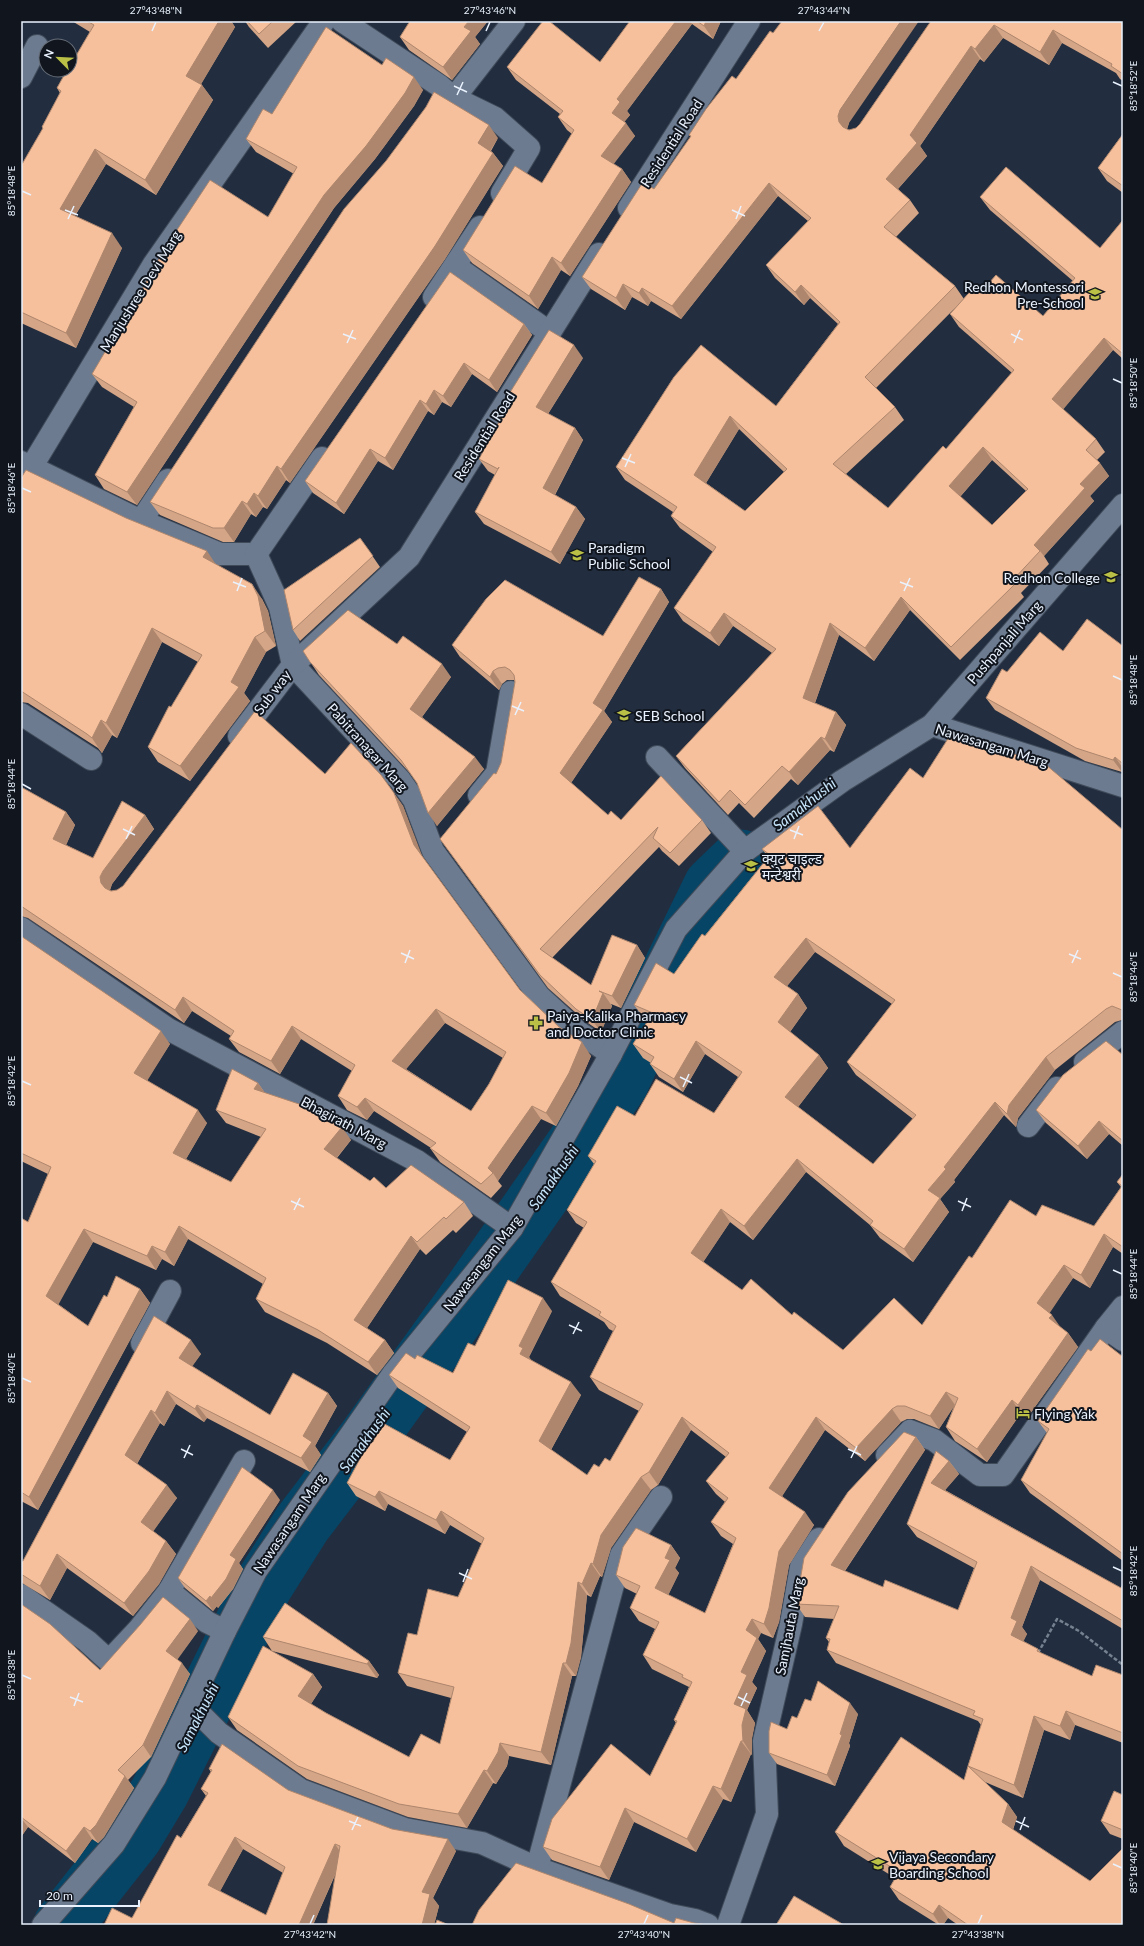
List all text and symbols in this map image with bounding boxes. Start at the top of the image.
text: 27°43'48"N [130,4,182,16]
text: 27°43'46"N [464,4,516,16]
text: 27°43'44"N [798,4,850,16]
north arrow [38,38,78,78]
text: N [41,47,56,60]
text: 85°18'52"E [1127,61,1139,111]
street label: Residential Road [636,96,706,190]
text: 85°18'48"E [5,166,17,216]
street label: Manjushree Devi Marg [96,227,184,355]
place label: Redhon Montessori Pre-School [964,278,1084,311]
school or university icon: Redhon Montessori Pre-School [1087,286,1103,302]
text: 85°18'50"E [1127,358,1139,408]
street label: Residential Road [450,388,518,484]
text: 85°18'46"E [5,463,17,513]
place label: Paradigm Public School [588,539,670,572]
school or university icon: Paradigm Public School [569,547,585,563]
place label: Redhon College [1004,569,1100,586]
school or university icon: Redhon College [1103,569,1119,585]
street label: Pushpanjali Marg [963,597,1045,687]
text: 85°18'48"E [1127,655,1139,705]
street label: Sub way [250,666,295,718]
street label: Pabitranagar Marg [324,699,412,795]
school or university icon: SEB School [616,707,632,723]
place label: SEB School [635,707,705,724]
street label: Nawasangam Marg [933,720,1051,770]
text: 85°18'44"E [5,759,17,809]
water label: Samakhushi [769,773,840,834]
place label: क्युट चाइल्ड मन्टेश्वरी [762,850,823,883]
school or university icon: क्युट चाइल्ड मन्टेश्वरी [743,858,759,874]
text: 85°18'46"E [1127,952,1139,1002]
place label: Paiya-Kalika Pharmacy and Doctor Clinic [547,1007,687,1040]
pharmacy icon: Paiya-Kalika Pharmacy and Doctor Clinic [528,1015,544,1031]
text: 85°18'42"E [5,1056,17,1106]
street label: Bhagirath Marg [298,1092,390,1152]
water label: Samakhushi [524,1141,582,1213]
street label: Nawasangam Marg [439,1212,525,1314]
text: 85°18'44"E [1127,1249,1139,1299]
text: 85°18'40"E [5,1353,17,1403]
water label: Samakhushi [335,1404,394,1476]
hotel icon: Flying Yak [1015,1405,1031,1421]
place label: Flying Yak [1034,1405,1096,1422]
street label: Nawasangam Marg [249,1470,329,1576]
text: 85°18'42"E [1127,1546,1139,1596]
street label: Samjhauta Marg [771,1576,807,1676]
text: 85°18'38"E [5,1650,17,1700]
water label: Samakhushi [172,1679,222,1755]
text: 85°18'40"E [1127,1843,1139,1893]
place label: Vijaya Secondary Boarding School [889,1848,995,1881]
school or university icon: Vijaya Secondary Boarding School [870,1856,886,1872]
scale bar [40,1882,139,1908]
text: 20 m [46,1888,73,1903]
text: 27°43'42"N [284,1928,336,1940]
text: 27°43'40"N [618,1928,670,1940]
text: 27°43'38"N [952,1928,1004,1940]

